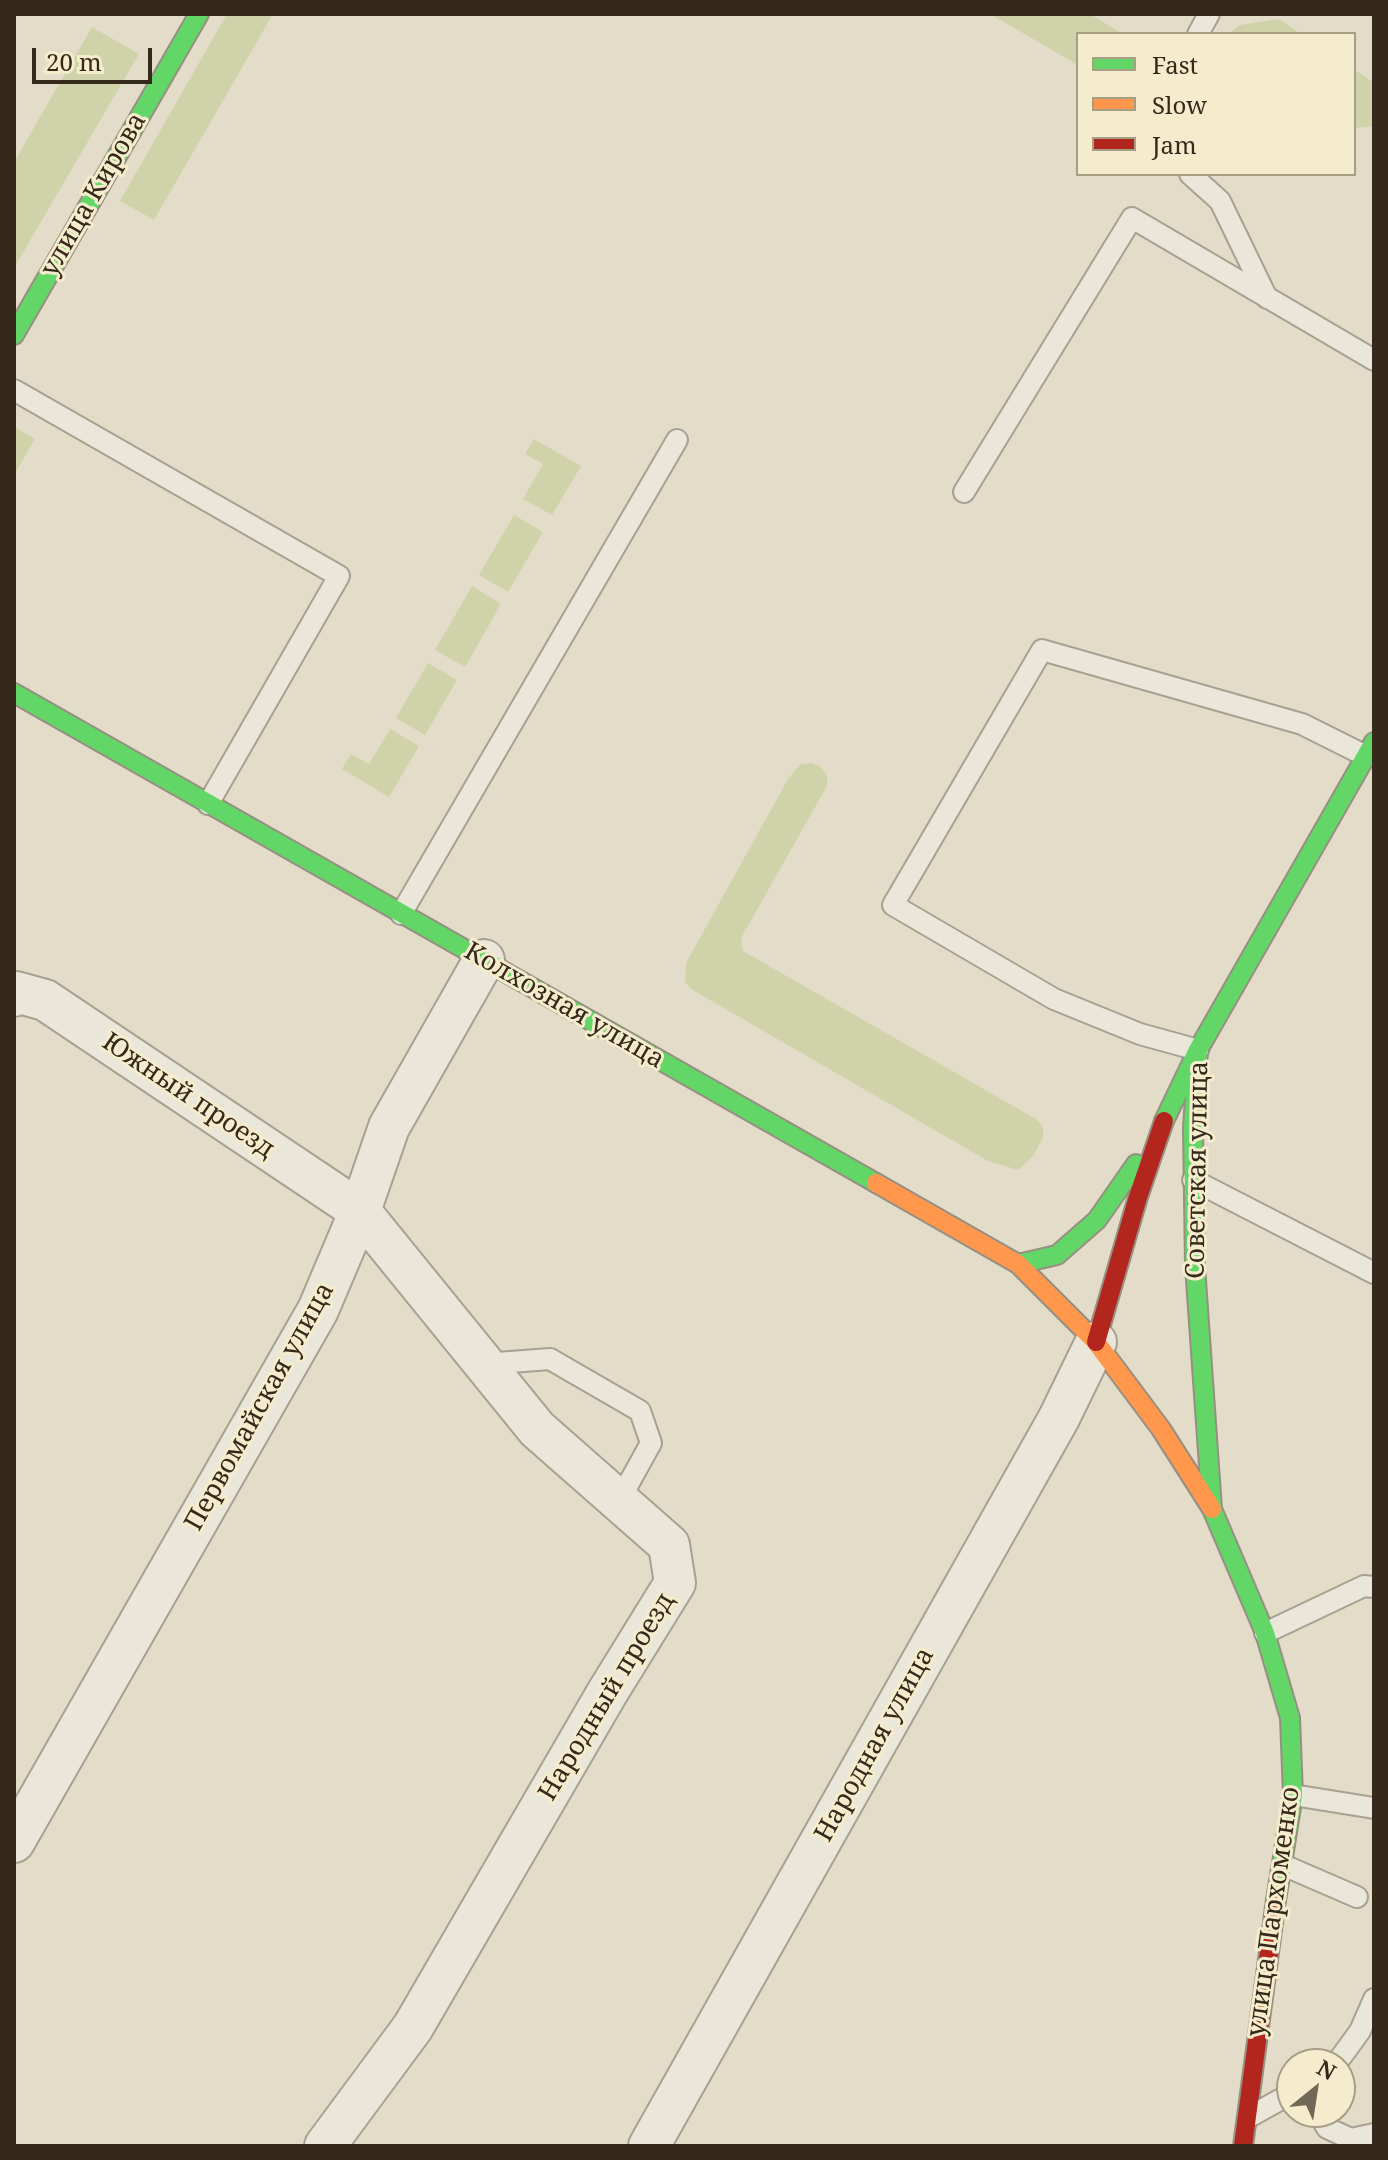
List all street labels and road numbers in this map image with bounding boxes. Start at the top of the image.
street label: улица Кирова [35,108,153,282]
street label: Колхозная улица [458,936,670,1076]
street label: Южный проезд [96,1027,280,1165]
street label: Советская улица [1181,1061,1215,1279]
street label: Первомайская улица [179,1277,341,1537]
street label: Народный проезд [533,1587,681,1807]
street label: Народная улица [809,1642,941,1848]
street label: улица Пархоменко [1241,1785,1307,2039]

